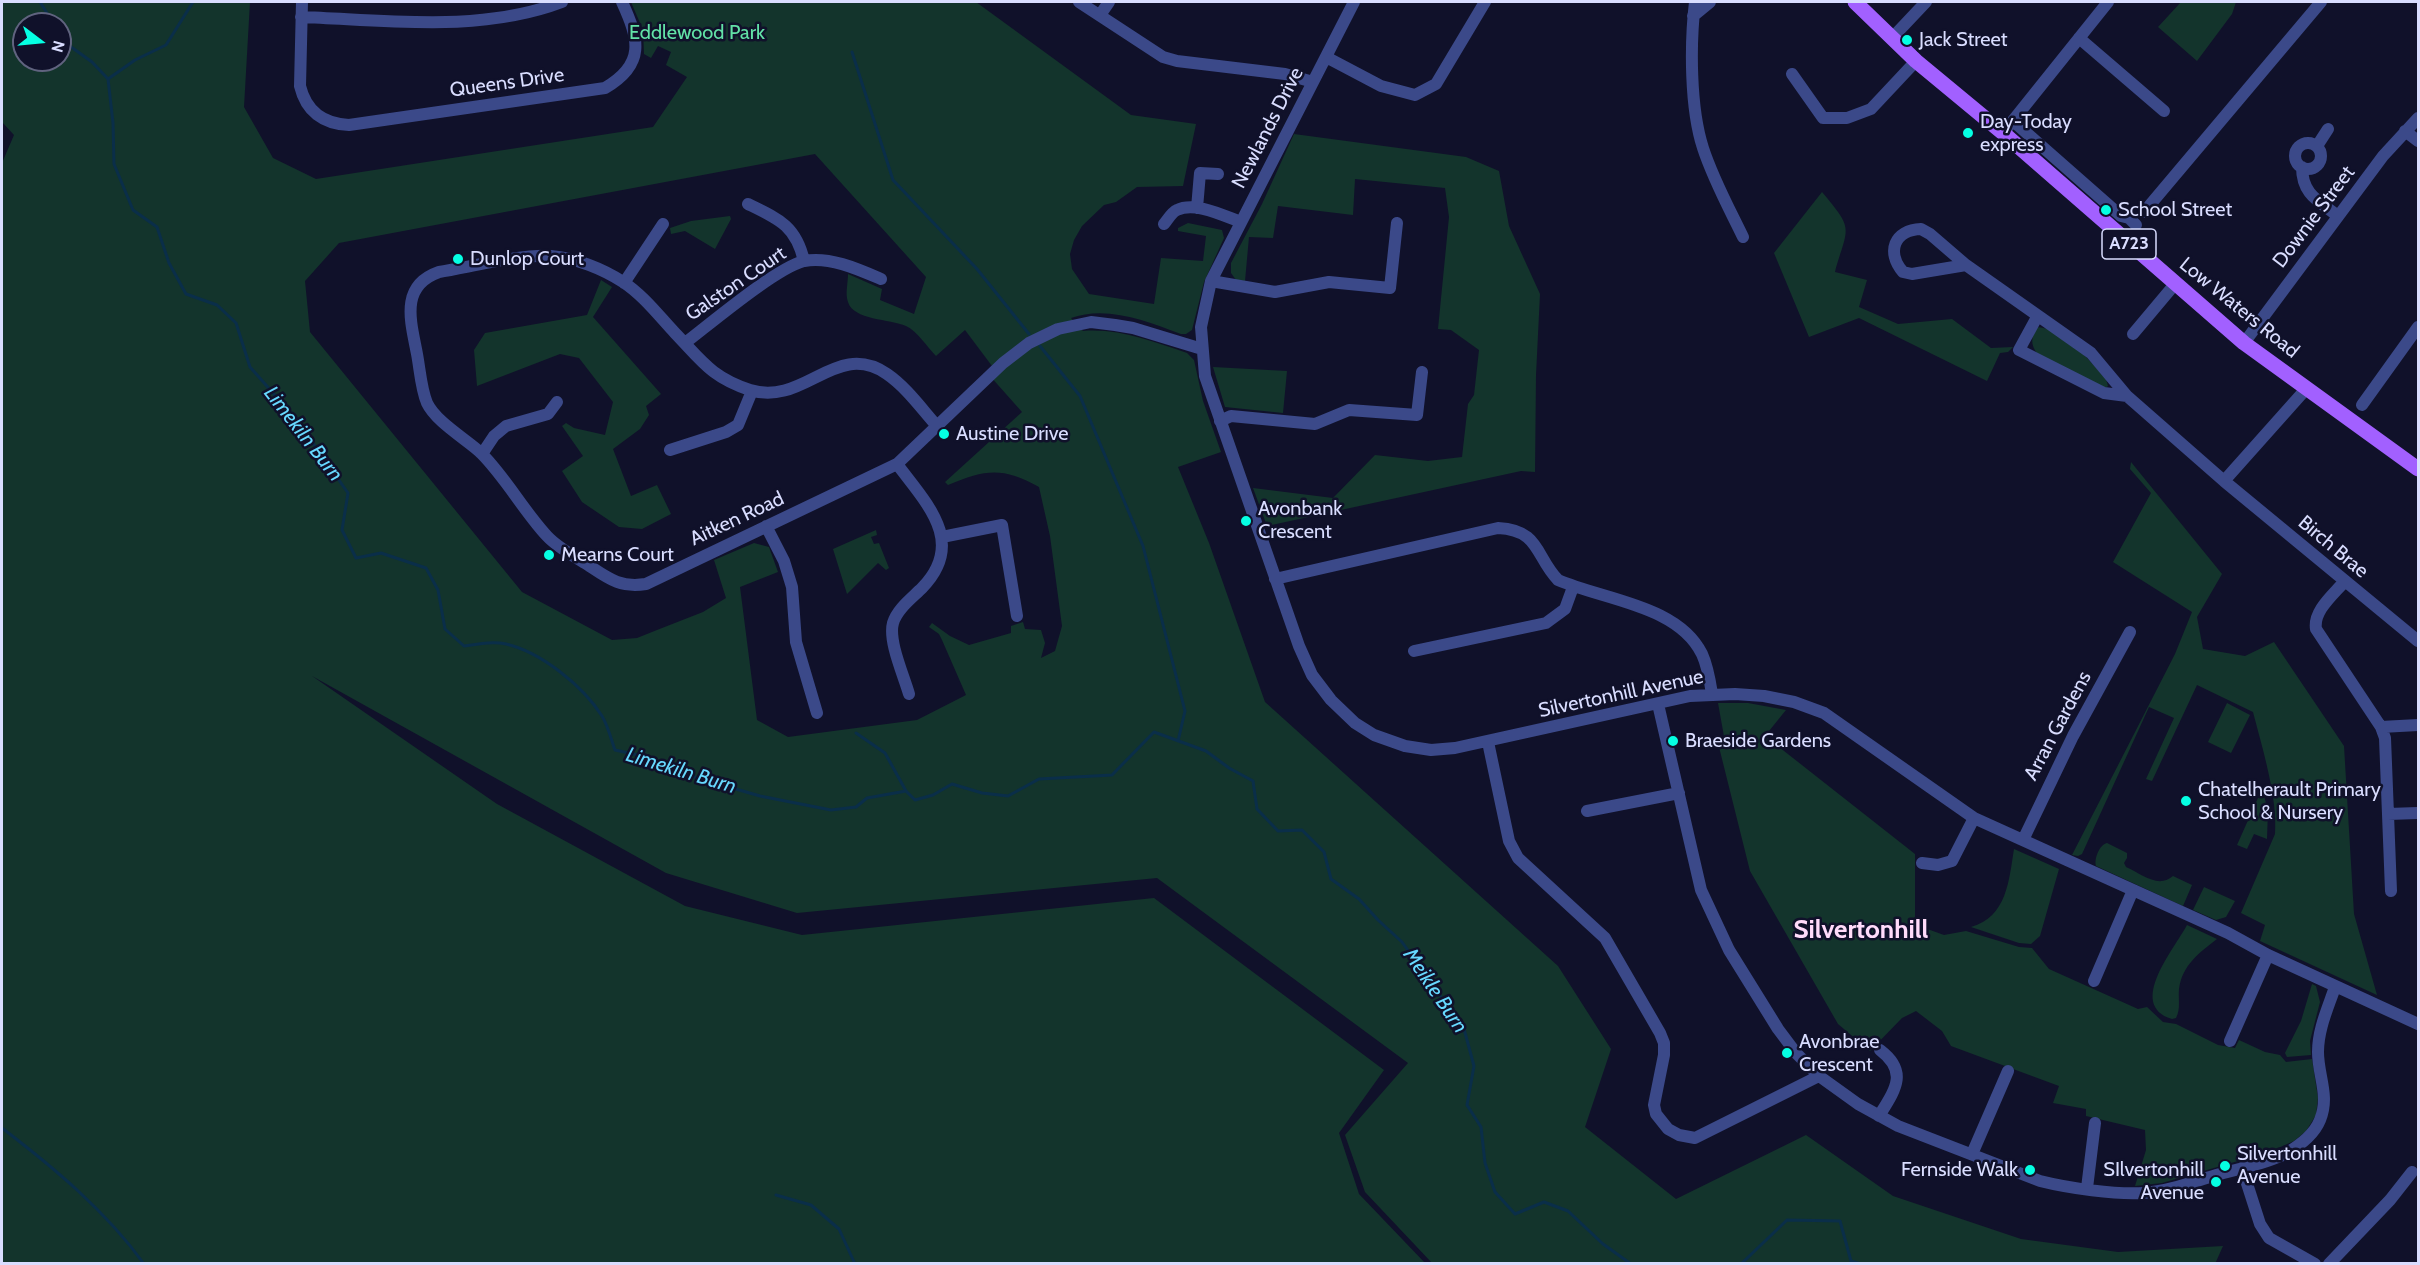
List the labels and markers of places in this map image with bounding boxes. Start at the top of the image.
place label: Jack Street [1919,28,2007,52]
marker: Jack Street [1900,33,1914,47]
place label: Day-Today express [1980,110,2072,157]
marker: Day-Today express [1961,126,1975,140]
place label: School Street [2118,198,2232,222]
marker: School Street [2099,203,2113,217]
place label: Dunlop Court [470,247,584,271]
marker: Dunlop Court [451,252,465,266]
place label: Austine Drive [956,422,1069,446]
marker: Austine Drive [937,427,951,441]
place label: Avonbank Crescent [1258,497,1342,544]
marker: Avonbank Crescent [1239,514,1253,528]
place label: Mearns Court [561,543,674,567]
marker: Mearns Court [542,548,556,562]
place label: Braeside Gardens [1685,729,1831,753]
marker: Braeside Gardens [1666,734,1680,748]
place label: Chatelherault Primary School & Nursery [2198,778,2381,825]
marker: Chatelherault Primary School & Nursery [2179,794,2193,808]
place label: Avonbrae Crescent [1799,1030,1880,1077]
marker: Avonbrae Crescent [1780,1046,1794,1060]
place label: Silvertonhill Avenue [2237,1142,2337,1189]
place label: Fernside Walk [1901,1158,2018,1182]
place label: SIlvertonhill Avenue [2103,1158,2204,1205]
marker: Silvertonhill Avenue [2218,1159,2232,1173]
marker: Fernside Walk [2023,1163,2037,1177]
marker: SIlvertonhill Avenue [2209,1175,2223,1189]

